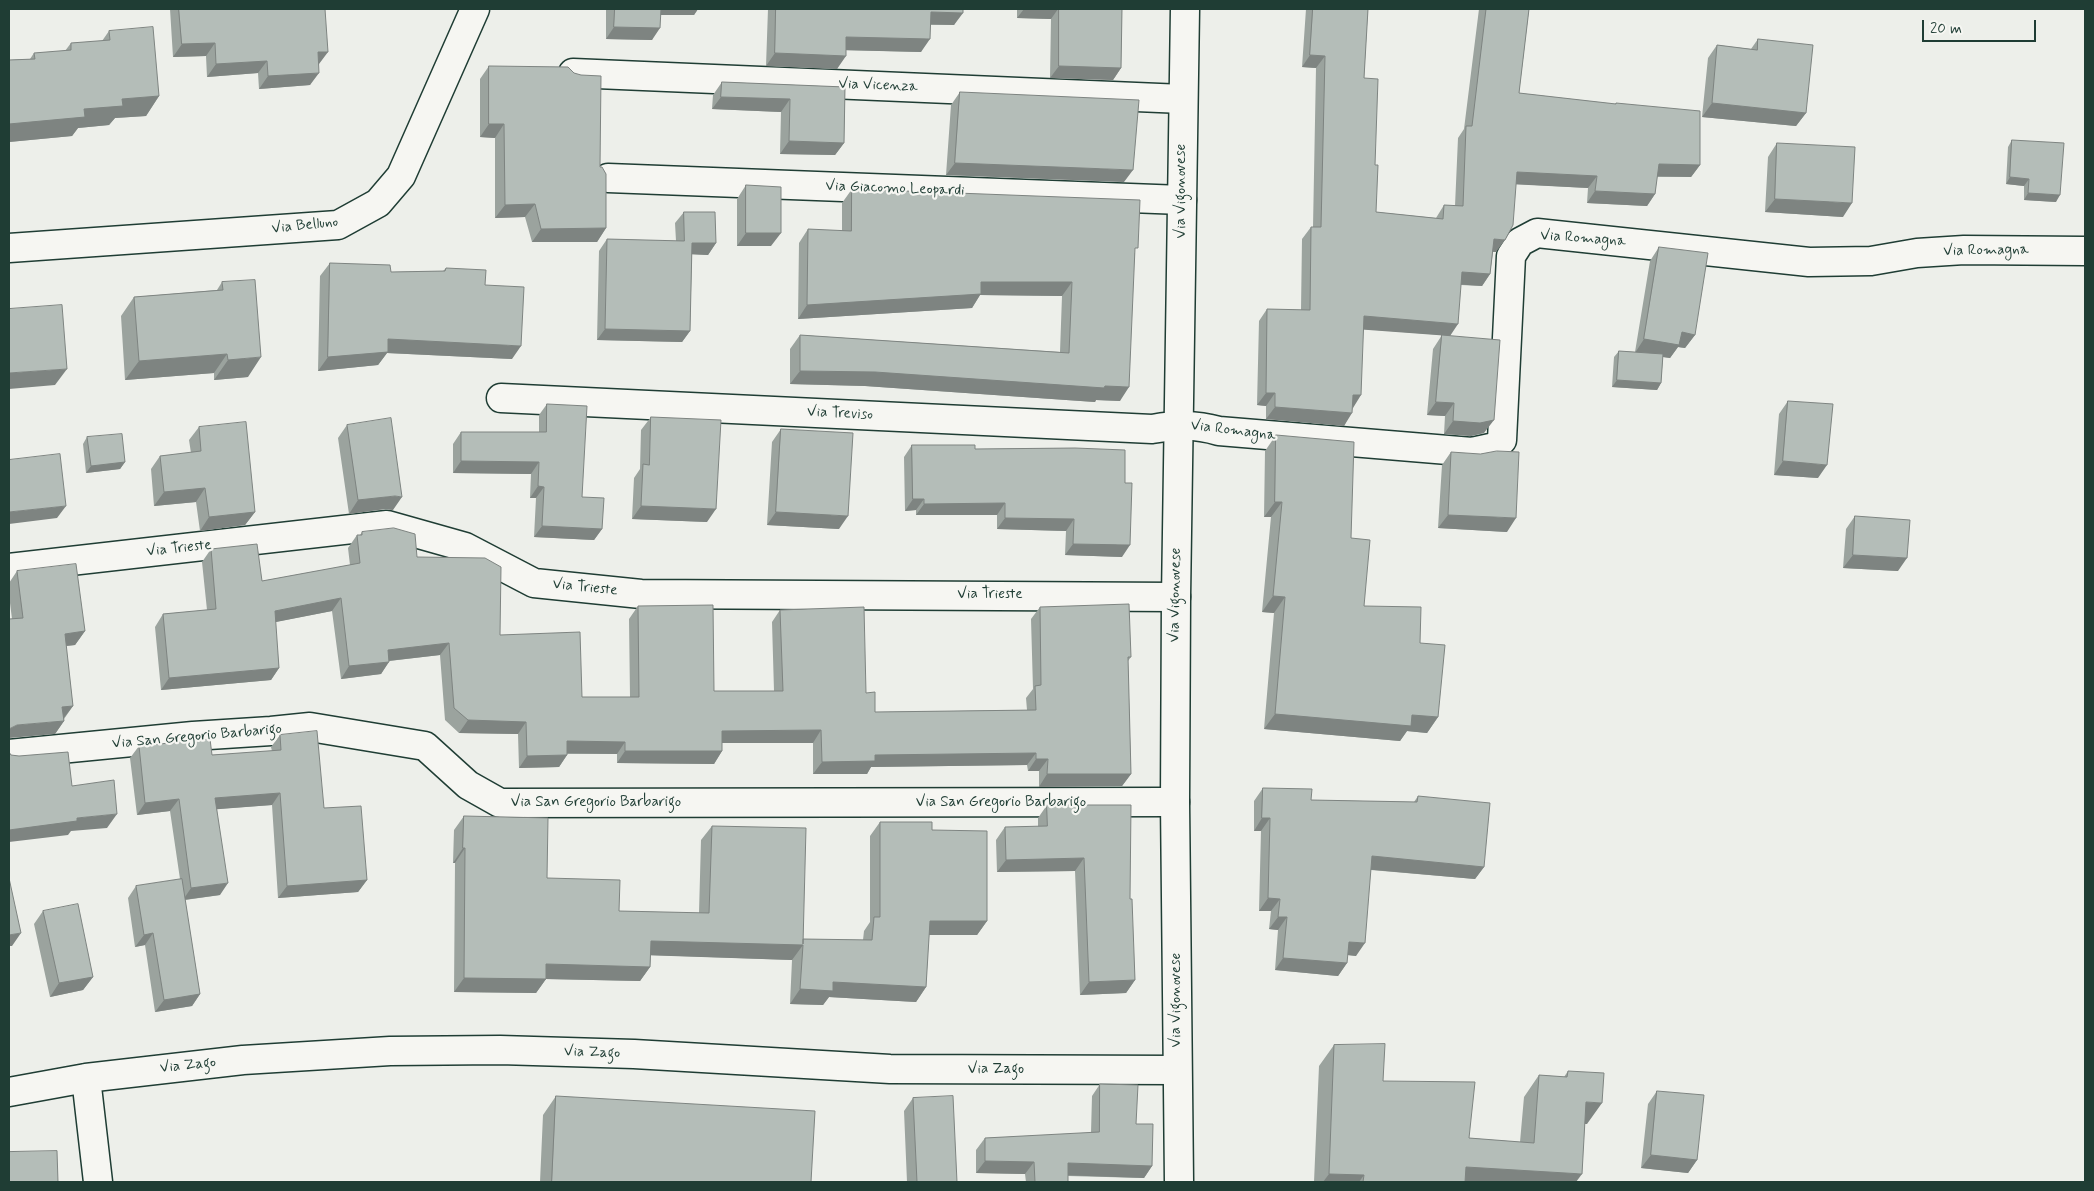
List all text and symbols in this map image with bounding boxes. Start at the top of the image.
scale bar [1924,10,2038,42]
text: 20 m [1930,19,1962,39]
street label: Via Vicenza [838,76,918,96]
street label: Via Vigonovese [1173,144,1191,238]
street label: Via Giacomo Leopardi [825,178,965,200]
street label: Via Belluno [271,214,339,238]
street label: Via Romagna [1540,227,1626,251]
street label: Via Romagna [1943,241,2029,261]
street label: Via Treviso [807,403,873,425]
street label: Via Romagna [1189,417,1277,445]
street label: Via Trieste [146,537,212,561]
street label: Via Vigonovese [1166,547,1186,643]
street label: Via Trieste [552,576,618,600]
street label: Via Trieste [957,586,1023,604]
street label: Via San Gregorio Barbarigo [111,721,283,753]
street label: Via San Gregorio Barbarigo [511,794,681,812]
street label: Via San Gregorio Barbarigo [916,794,1086,812]
street label: Via Vigonovese [1168,953,1186,1047]
street label: Via Zago [563,1043,621,1063]
street label: Via Zago [159,1054,217,1078]
street label: Via Zago [968,1061,1024,1079]

